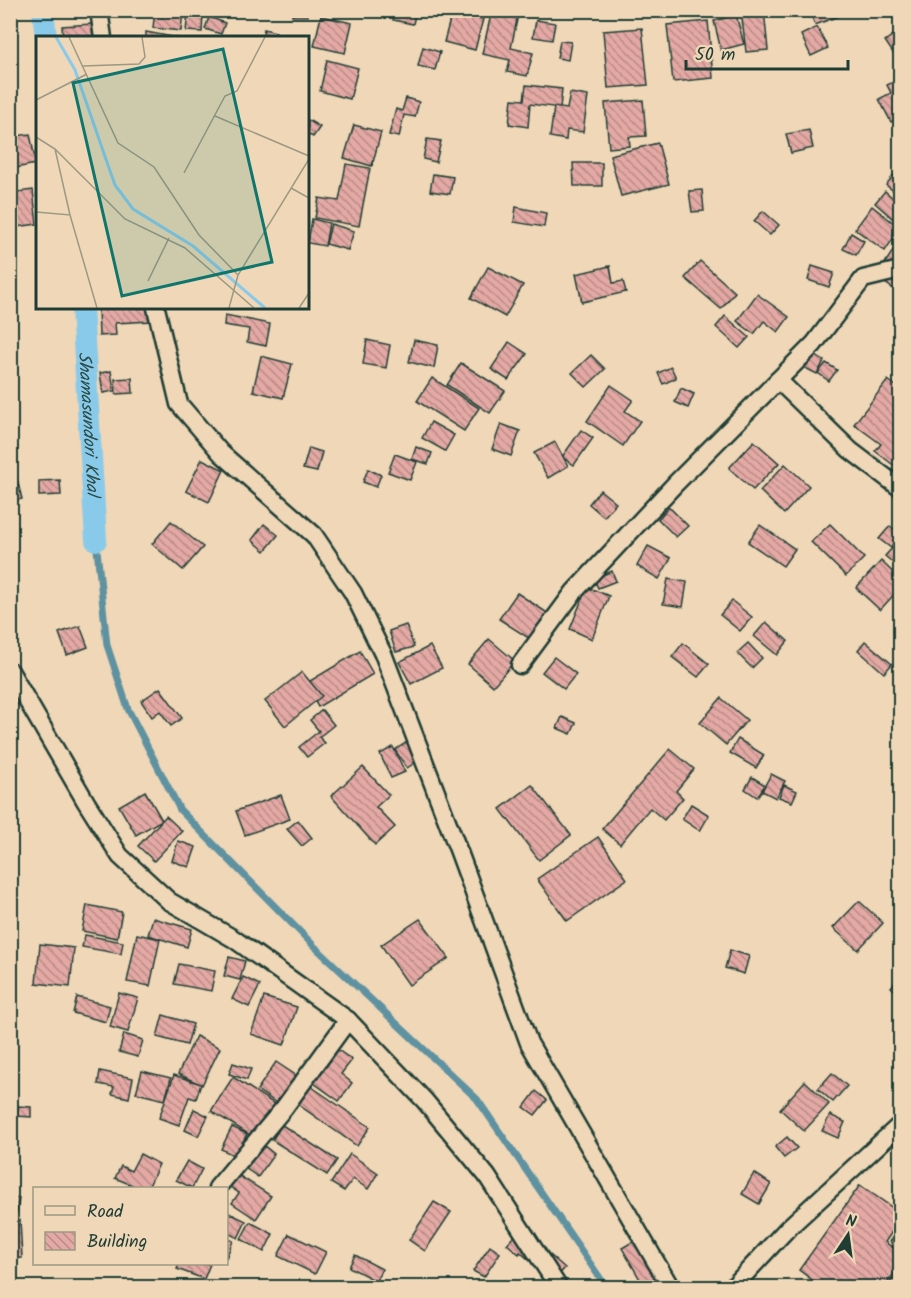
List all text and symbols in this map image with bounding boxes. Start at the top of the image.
scale bar [686,33,848,71]
inset map [36,36,309,309]
text: 50 m [695,41,735,70]
water label: Shamasundori Khal [69,351,107,500]
legend [33,1187,228,1265]
text: Road [87,1198,124,1227]
north arrow [818,1205,878,1265]
text: N [843,1209,859,1235]
text: Building [87,1228,147,1257]

